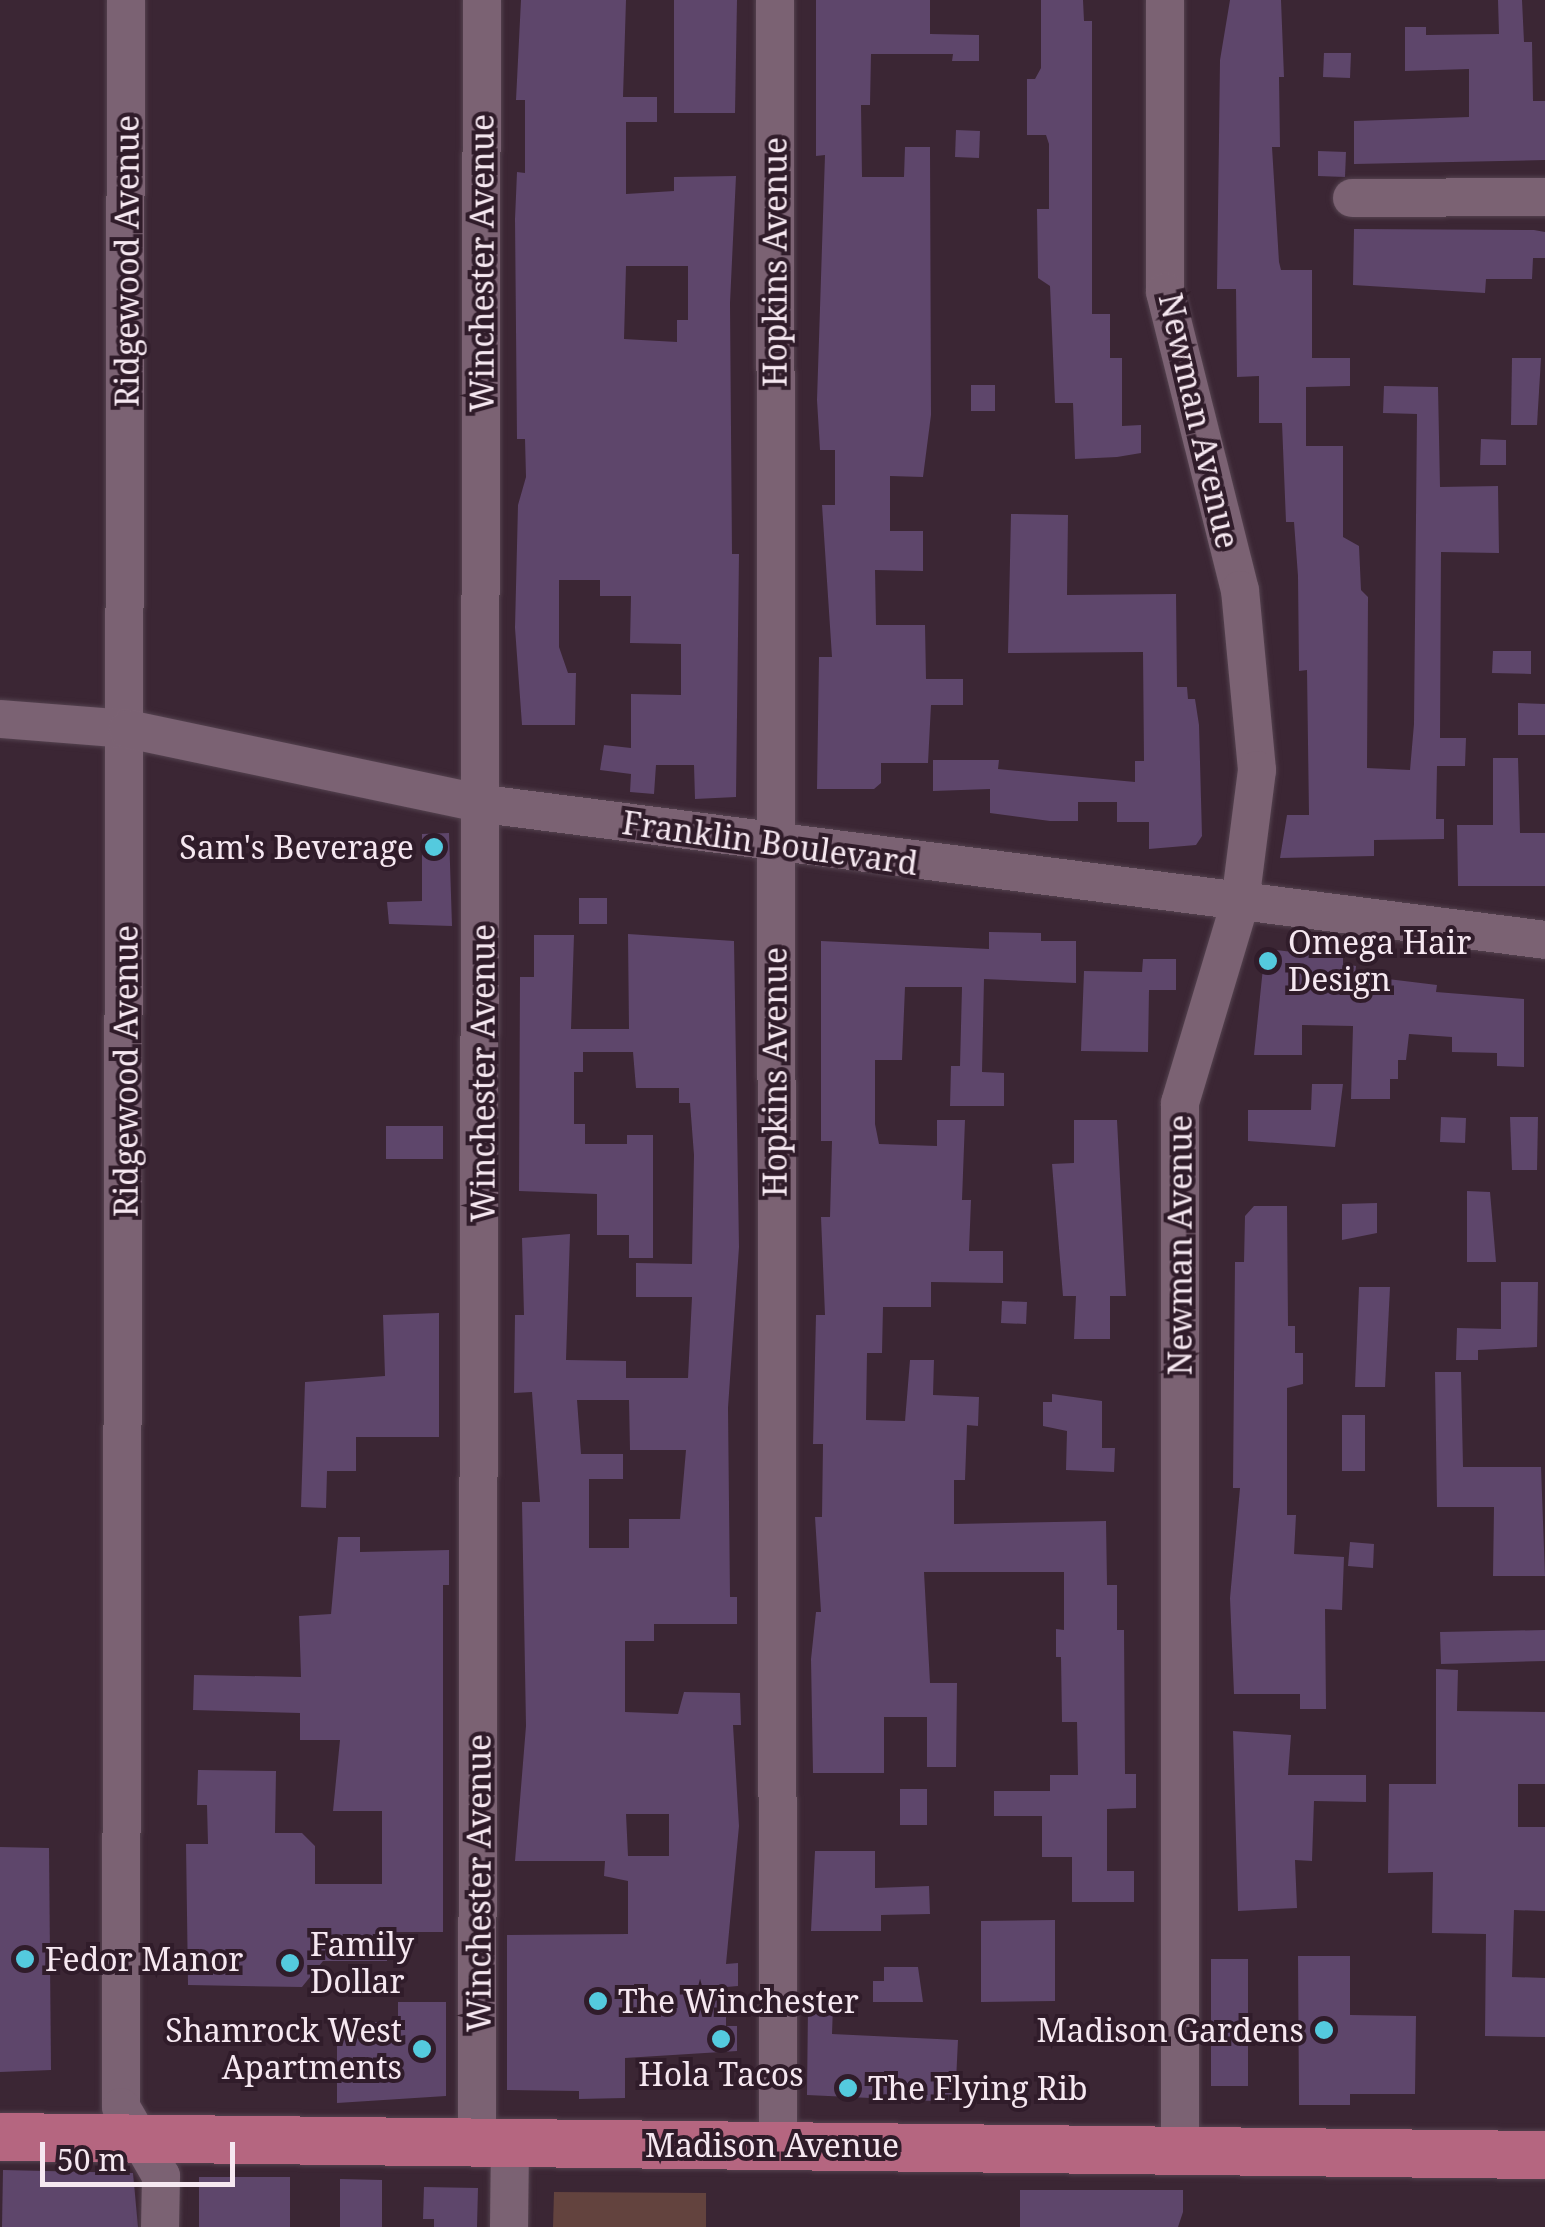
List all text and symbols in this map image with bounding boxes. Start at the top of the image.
street label: Winchester Avenue [463,114,501,412]
street label: Ridgewood Avenue [108,115,146,407]
street label: Hopkins Avenue [756,137,794,387]
street label: Newman Avenue [1151,290,1247,552]
street label: Franklin Boulevard [620,803,920,883]
place label: Sam's Beverage [179,828,414,866]
marker: Sam's Beverage [423,836,445,858]
street label: Winchester Avenue [464,924,502,1222]
place label: Omega Hair Design [1288,924,1471,999]
street label: Ridgewood Avenue [107,925,145,1217]
street label: Hopkins Avenue [756,947,794,1197]
marker: Omega Hair Design [1257,950,1279,972]
street label: Newman Avenue [1161,1115,1199,1375]
street label: Winchester Avenue [460,1734,498,2032]
place label: Family Dollar [310,1926,414,2001]
place label: Fedor Manor [45,1940,243,1978]
marker: Fedor Manor [14,1948,36,1970]
marker: Family Dollar [279,1952,301,1974]
place label: The Winchester [618,1982,859,2020]
marker: The Winchester [587,1990,609,2012]
place label: Madison Gardens [1036,2011,1304,2049]
place label: Shamrock West Apartments [165,2012,402,2087]
marker: Madison Gardens [1313,2019,1335,2041]
marker: Hola Tacos [710,2028,732,2050]
marker: Shamrock West Apartments [411,2038,433,2060]
place label: Hola Tacos [638,2055,804,2093]
place label: The Flying Rib [868,2069,1088,2107]
marker: The Flying Rib [837,2077,859,2099]
scale bar [45,2122,240,2184]
street label: Madison Avenue [645,2126,899,2164]
text: 50 m [57,2139,127,2180]

